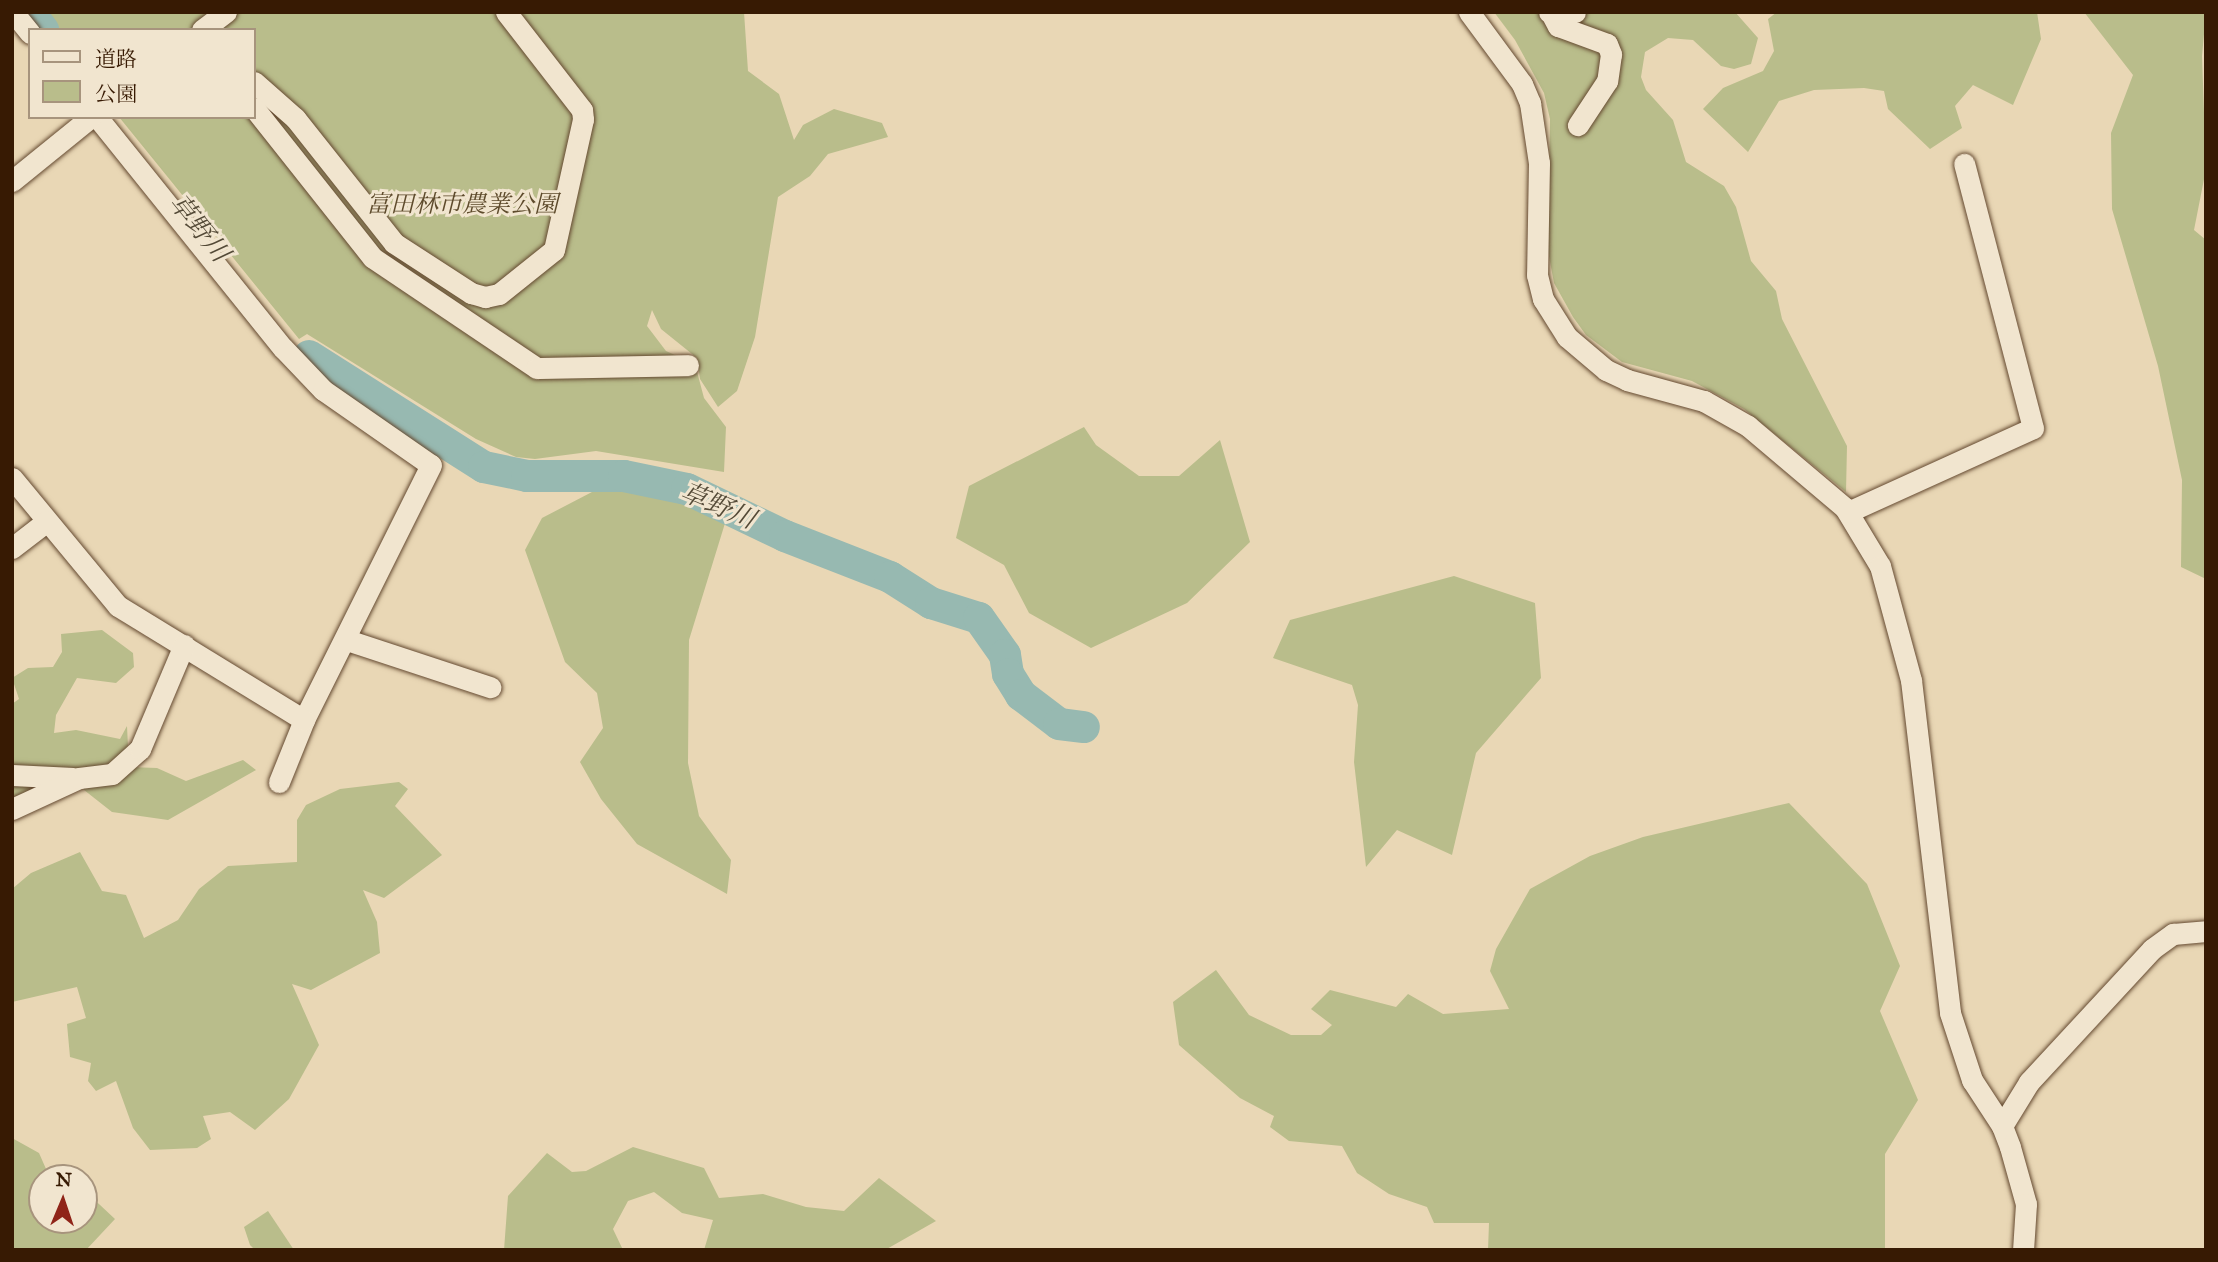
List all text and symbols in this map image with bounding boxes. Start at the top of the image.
legend [28,28,256,119]
text: 道路 [95,46,137,72]
text: 公園 [95,81,137,107]
water label: 草野川 [162,188,236,268]
park label: 富田林市農業公園 [366,191,558,219]
water label: 草野川 [676,476,760,536]
north arrow [28,1164,98,1234]
text: N [55,1168,72,1191]

